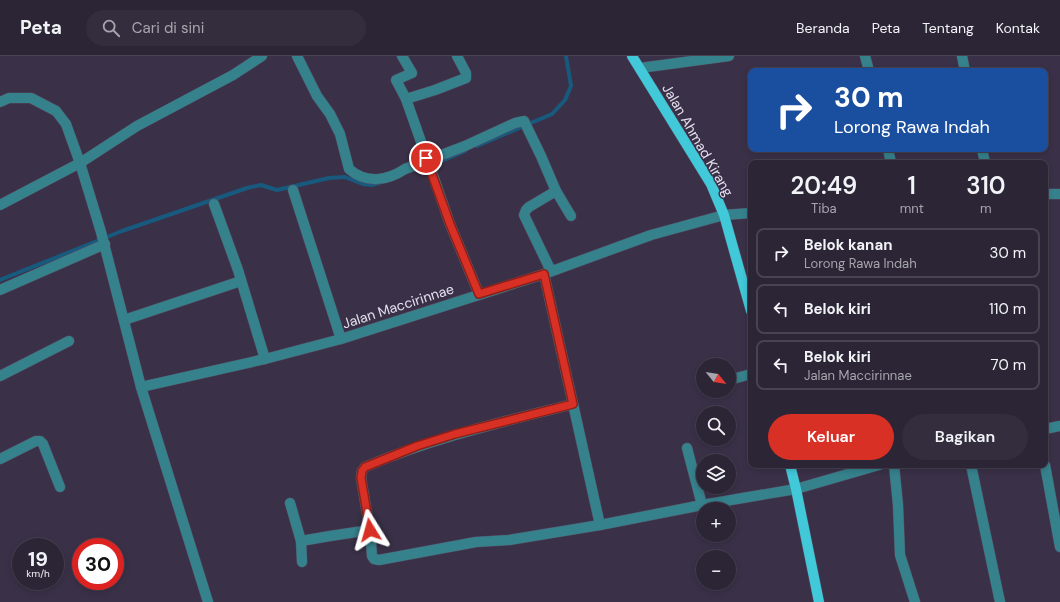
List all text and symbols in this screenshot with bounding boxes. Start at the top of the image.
search box [86,10,366,46]
text: Peta [20,15,62,40]
icon: search [100,17,122,39]
text: Cari di sini [132,18,204,38]
text: Beranda [796,19,850,37]
text: Peta [872,19,900,37]
text: Tentang [922,19,974,37]
text: Kontak [996,19,1040,37]
text: 30 m [834,79,904,116]
street label: Jalan Ahmad Kirang [658,80,738,200]
icon: right [768,84,820,136]
text: Lorong Rawa Indah [834,115,990,139]
pin [409,141,443,175]
icon: arrive [415,147,437,169]
text: 20:49 [790,170,857,201]
text: 1 [908,170,916,201]
text: 310 [966,170,1006,201]
text: Tiba [811,200,837,217]
text: mnt [900,200,924,217]
text: m [980,200,992,217]
text: Belok kanan [804,235,892,255]
icon: right [770,242,792,264]
text: 30 m [990,243,1026,263]
text: Lorong Rawa Indah [804,255,917,272]
street label: Jalan Maccirinnae [340,279,456,332]
icon: left [770,298,792,320]
text: Belok kiri [804,299,871,319]
text: 110 m [989,299,1026,319]
text: Belok kiri [804,347,871,367]
icon: left [770,354,792,376]
text: 70 m [991,355,1026,375]
north arrow [696,358,736,398]
map controls [696,358,736,590]
text: Jalan Maccirinnae [804,367,912,384]
button: search [696,406,736,446]
button: Keluar [768,414,894,460]
button: Bagikan [902,414,1028,460]
button: layers [696,454,736,494]
button: + [696,502,736,542]
position arrow [349,509,391,551]
speed limit sign: 30 [72,538,124,590]
text: 19 [28,546,48,572]
button: − [696,550,736,590]
text: km/h [26,567,50,580]

